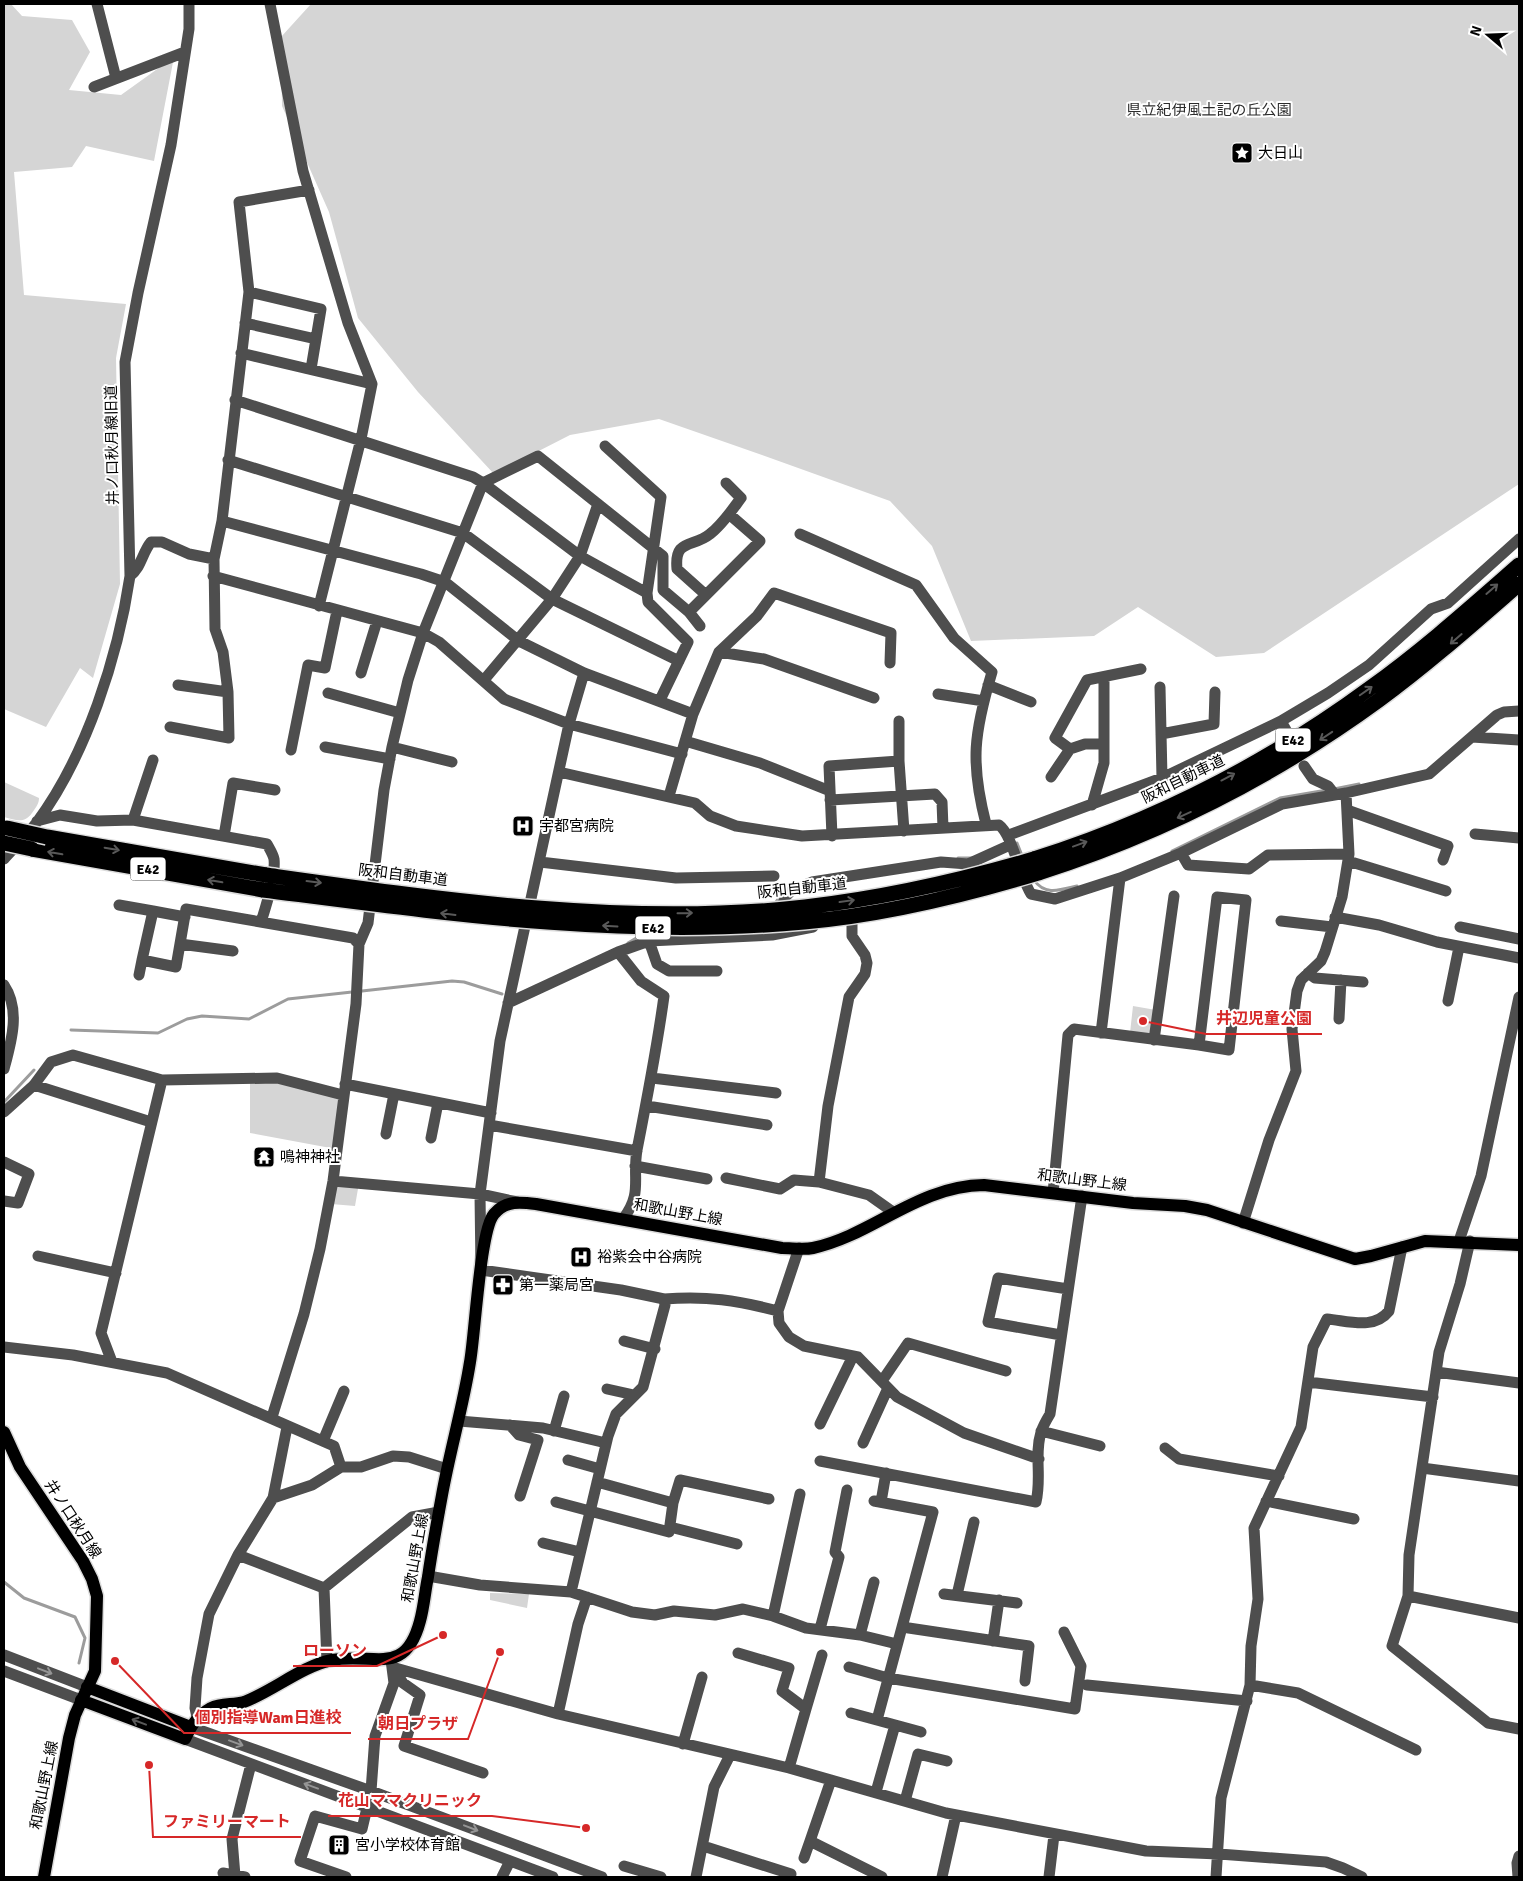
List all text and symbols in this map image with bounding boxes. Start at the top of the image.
north arrow [1463,10,1513,60]
text: N [1467,24,1486,38]
park label: 県立紀伊風土記の丘公園 [1126,101,1292,119]
place icon: 大日山 [1230,141,1254,165]
place label: 大日山 [1258,144,1303,162]
street label: 井ノ口秋月線旧道 [102,385,122,505]
one-way arrow [1485,583,1498,595]
one-way arrow [1450,633,1463,644]
one-way arrow [1359,686,1373,696]
road number: E42 [1276,728,1310,752]
one-way arrow [1319,731,1333,741]
street label: 阪和自動車道 [1139,751,1227,807]
one-way arrow [1220,772,1235,781]
one-way arrow [1177,811,1192,821]
hospital icon: 宇都宮病院 [511,814,535,838]
place label: 宇都宮病院 [539,817,614,835]
one-way arrow [1072,839,1087,848]
one-way arrow [103,844,119,854]
one-way arrow [48,848,64,858]
road number: E42 [130,858,166,881]
street label: 阪和自動車道 [357,861,449,889]
street label: 阪和自動車道 [756,874,848,902]
one-way arrow [208,876,224,886]
one-way arrow [306,877,322,887]
one-way arrow [839,896,855,906]
one-way arrow [676,908,693,918]
one-way arrow [440,909,456,919]
road number: E42 [636,916,670,940]
one-way arrow [602,922,618,931]
callout: 井辺児童公園 [1206,1003,1322,1034]
text: 井辺児童公園 [1216,1009,1312,1029]
temple icon: 鳴神神社 [252,1145,276,1169]
place label: 鳴神神社 [280,1148,340,1166]
street label: 和歌山野上線 [1036,1166,1128,1194]
street label: 和歌山野上線 [632,1195,724,1229]
hospital icon: 裕紫会中谷病院 [569,1245,593,1269]
place label: 裕紫会中谷病院 [597,1248,702,1266]
pharmacy icon: 第一薬局宮 [491,1273,515,1297]
place label: 第一薬局宮 [519,1276,594,1294]
street label: 井ノ口秋月線 [41,1476,105,1562]
street label: 和歌山野上線 [398,1512,432,1604]
callout: ローソン [293,1635,377,1666]
text: ローソン [303,1641,367,1661]
one-way arrow [37,1667,53,1676]
callout: 個別指導Wam日進校 [184,1702,351,1733]
text: 個別指導Wam日進校 [194,1708,342,1728]
callout: 朝日プラザ [368,1708,468,1739]
text: 朝日プラザ [378,1714,458,1734]
one-way arrow [132,1717,147,1726]
street label: 和歌山野上線 [27,1739,61,1831]
one-way arrow [228,1739,244,1748]
one-way arrow [304,1781,319,1790]
callout: 花山ママクリニック [328,1785,492,1816]
text: 花山ママクリニック [338,1791,482,1811]
callout: ファミリーマート [153,1806,301,1837]
text: ファミリーマート [163,1812,291,1832]
one-way arrow [463,1824,479,1833]
building icon: 宮小学校体育館 [327,1833,351,1857]
place label: 宮小学校体育館 [355,1836,460,1854]

